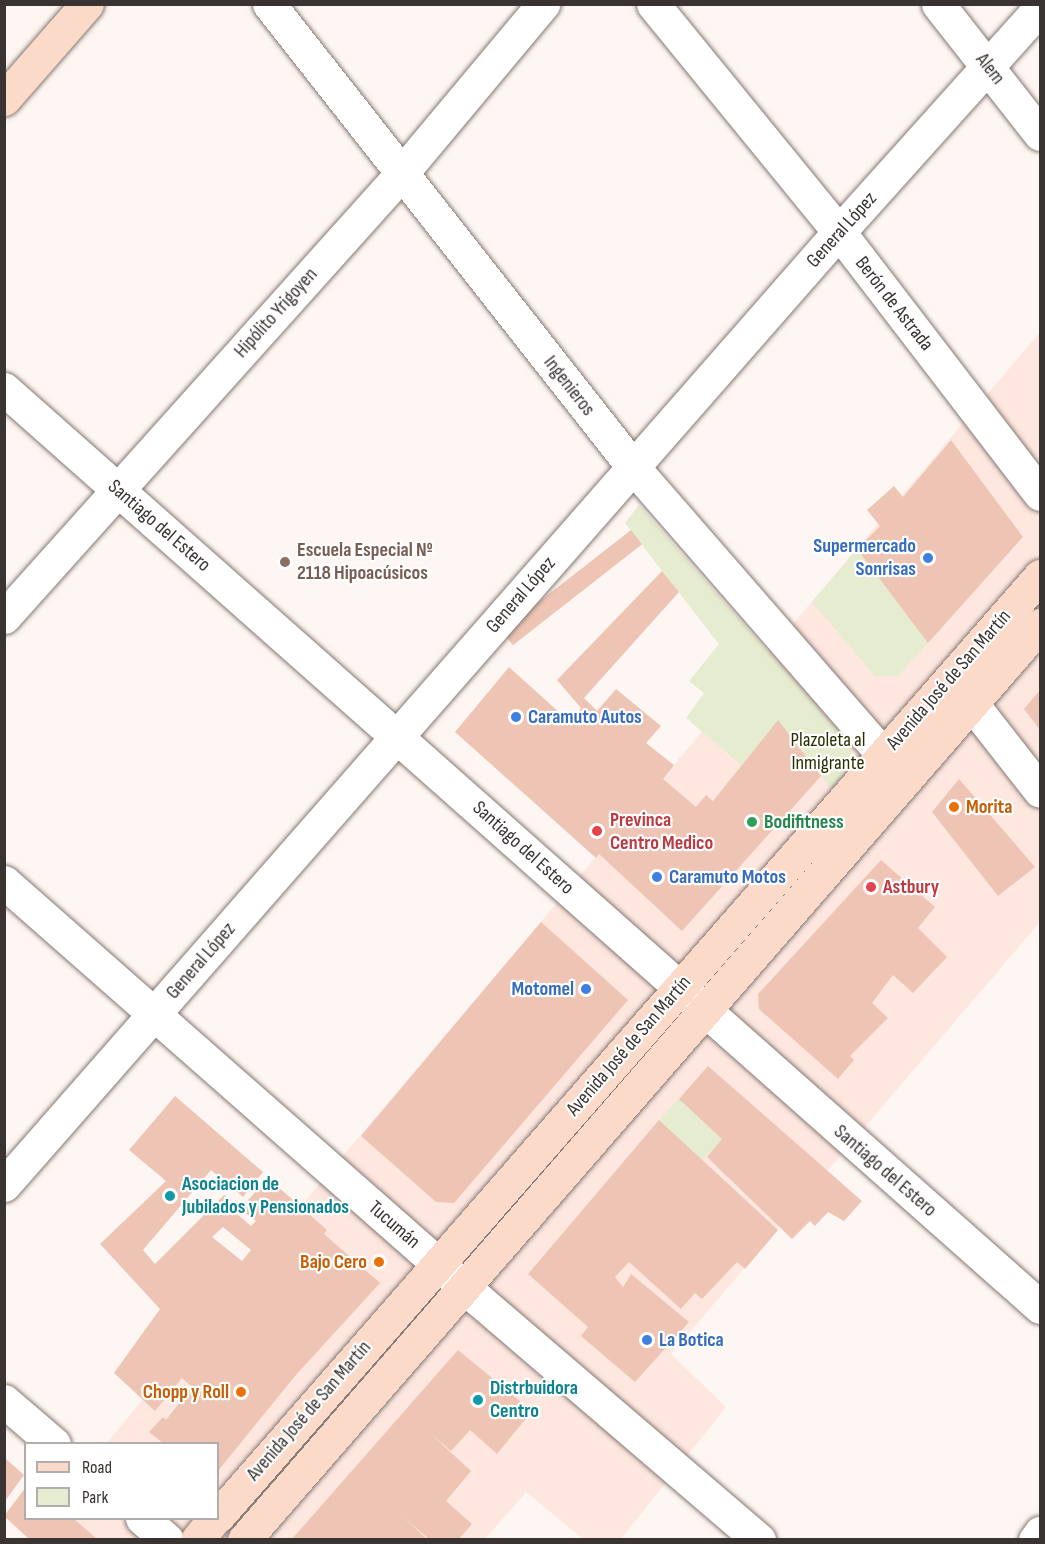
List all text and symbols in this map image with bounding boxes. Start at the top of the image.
street label: Alem [970,48,1010,90]
street label: General López [802,187,882,273]
street label: Berón de Astrada [850,252,938,356]
street label: Hipólito Yrigoyen [229,263,323,363]
street label: Ingenieros [538,351,600,421]
street label: Santiago del Estero [103,475,215,577]
place label: Supermercado Sonrisas [813,534,916,581]
place label: Escuela Especial Nº 2118 Hipoacúsicos [297,538,433,585]
marker: Supermercado Sonrisas [921,551,935,565]
street label: General López [481,552,561,638]
marker: Escuela Especial Nº 2118 Hipoacúsicos [278,555,292,569]
street label: Avenida José de San Martín [882,605,1016,755]
place label: Caramuto Autos [528,705,642,729]
marker: Caramuto Autos [509,710,523,724]
park label: Plazoleta al Inmigrante [790,728,866,775]
place label: Morita [966,795,1012,819]
street label: Santiago del Estero [467,796,579,900]
marker: Morita [947,800,961,814]
place label: Previnca Centro Medico [610,808,713,855]
place label: Bodifitness [764,810,844,834]
marker: Bodifitness [745,815,759,829]
marker: Previnca Centro Medico [588,822,606,840]
place label: Caramuto Motos [669,865,786,889]
marker: Caramuto Motos [650,870,664,884]
place label: Astbury [883,875,939,899]
marker: Astbury [864,880,878,894]
street label: General López [161,918,241,1004]
street label: Avenida José de San Martín [562,971,696,1121]
place label: Motomel [512,977,574,1001]
marker: Motomel [579,982,593,996]
street label: Santiago del Estero [829,1120,941,1222]
place label: Asociacion de Jubilados y Pensionados [182,1172,349,1219]
marker: Asociacion de Jubilados y Pensionados [163,1189,177,1203]
street label: Tucumán [363,1196,425,1254]
place label: Bajo Cero [300,1250,367,1274]
marker: Bajo Cero [372,1255,386,1269]
place label: La Botica [659,1328,724,1352]
marker: La Botica [640,1333,654,1347]
street label: Avenida José de San Martín [242,1336,376,1486]
place label: Distrbuidora Centro [490,1376,578,1423]
place label: Chopp y Roll [143,1380,229,1404]
marker: Chopp y Roll [234,1385,248,1399]
marker: Distrbuidora Centro [471,1393,485,1407]
legend [24,1442,219,1520]
text: Road [82,1457,112,1478]
text: Park [82,1487,108,1508]

